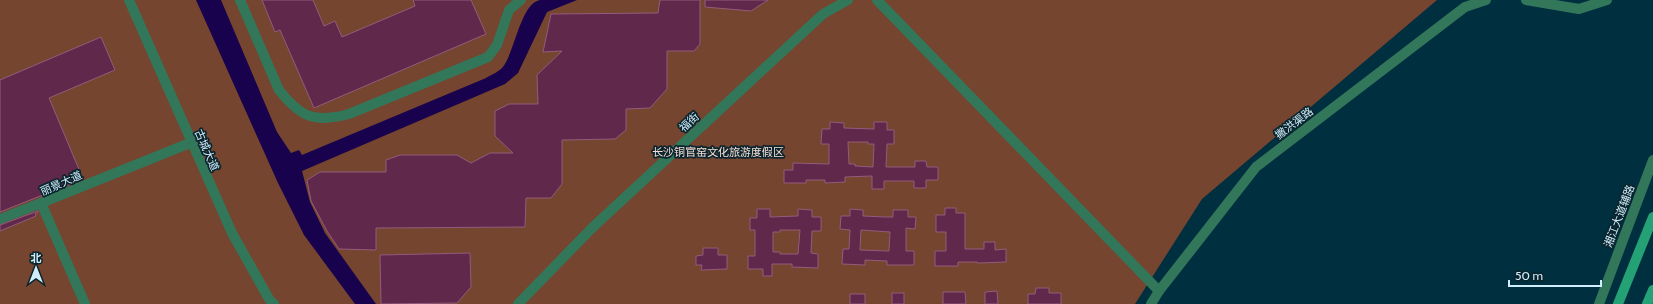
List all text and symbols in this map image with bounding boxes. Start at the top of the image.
street label: 撇洪渠路 [1272,104,1316,142]
street label: 福街 [676,109,702,135]
street label: 古城大道 [192,127,222,173]
park label: 长沙铜官窑文化旅游度假区 [652,145,784,159]
street label: 丽景大道 [38,168,84,198]
street label: 湘江大道辅路 [1601,183,1637,249]
north arrow [16,248,56,288]
text: 北 [31,251,42,265]
scale bar [1509,262,1601,288]
text: 50 m [1515,268,1543,283]

